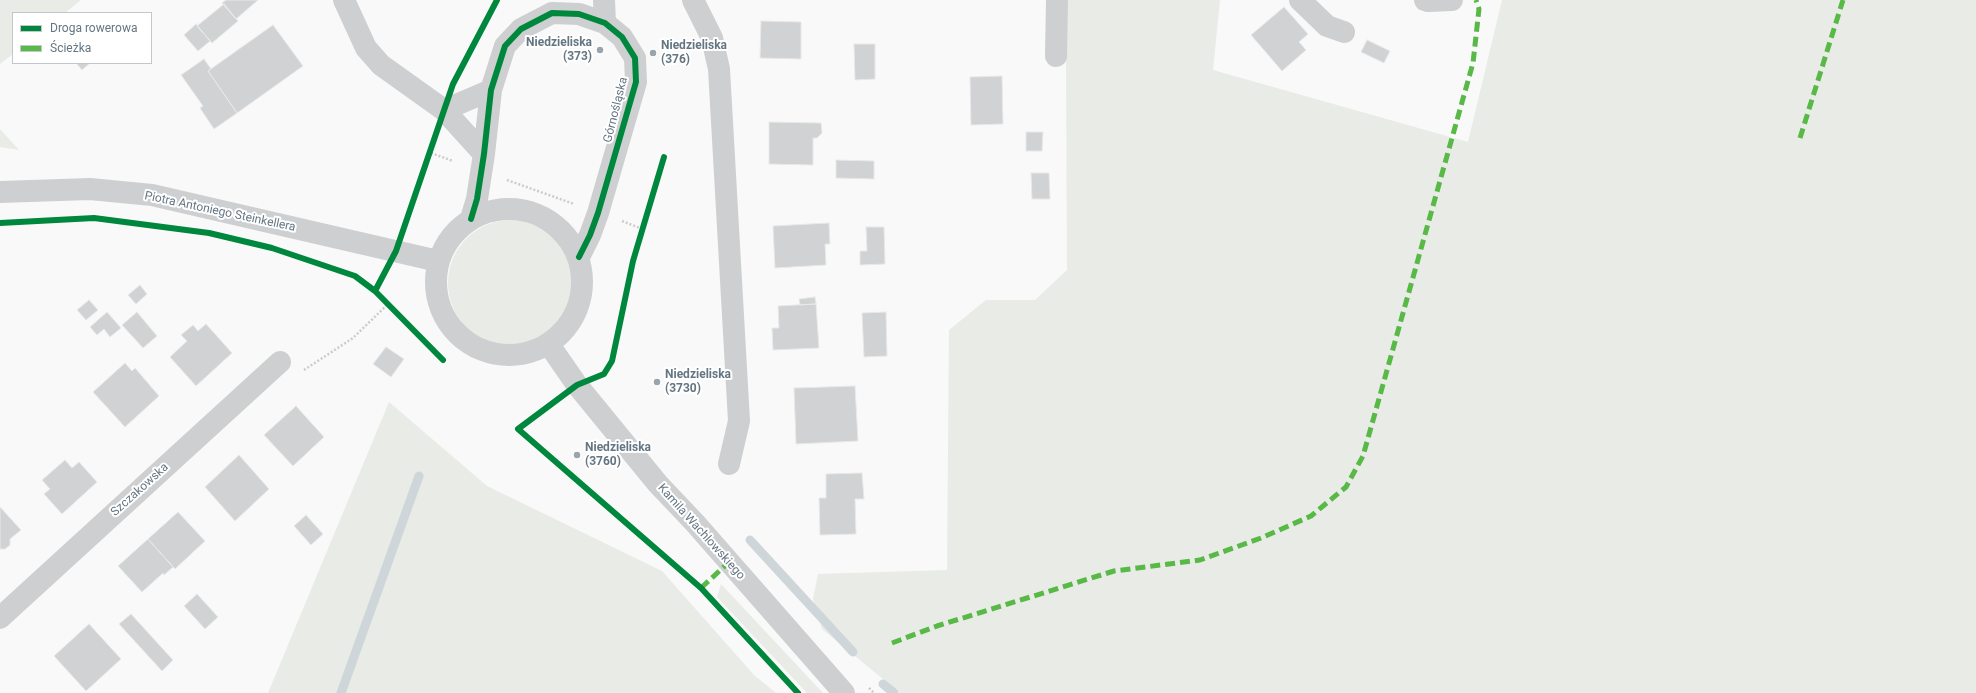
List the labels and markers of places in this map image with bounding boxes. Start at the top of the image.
place label: Niedzieliska (373) [526,36,592,64]
place label: Niedzieliska (376) [661,39,727,67]
marker: Niedzieliska (373) [595,45,605,55]
marker: Niedzieliska (376) [648,48,658,58]
place label: Niedzieliska (3730) [665,368,731,396]
marker: Niedzieliska (3730) [652,377,662,387]
place label: Niedzieliska (3760) [585,441,651,469]
marker: Niedzieliska (3760) [572,450,582,460]

